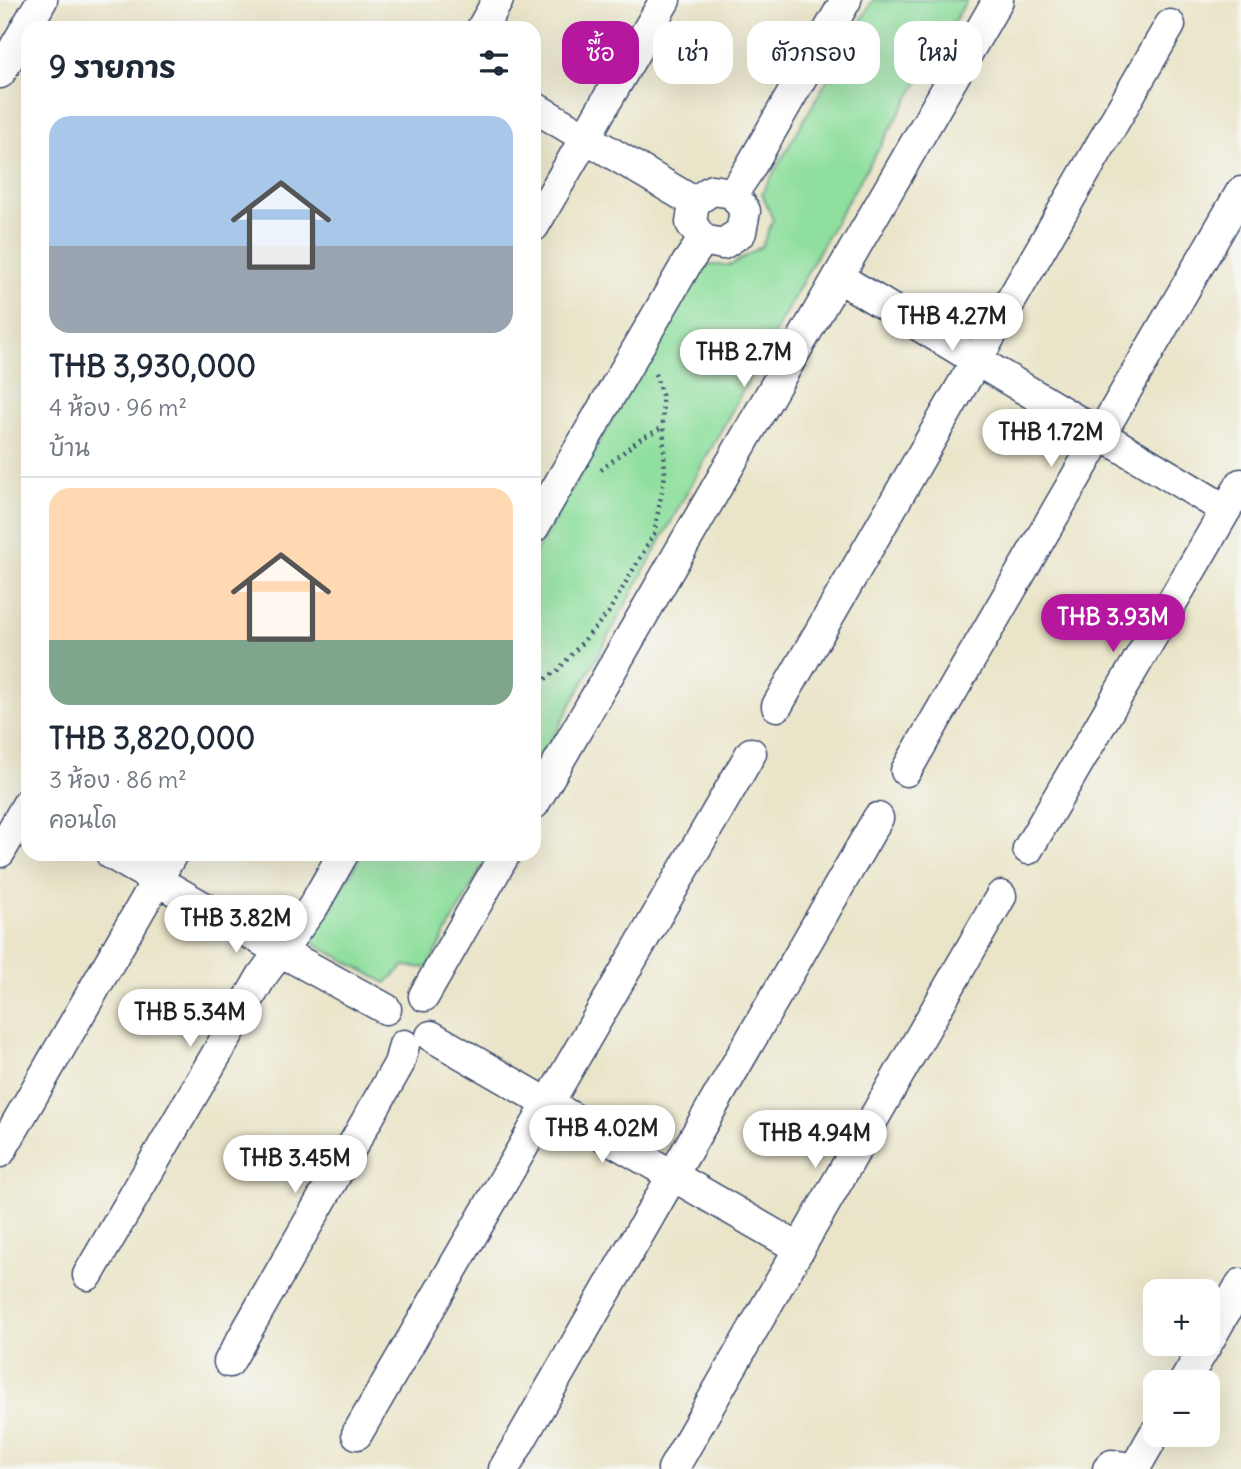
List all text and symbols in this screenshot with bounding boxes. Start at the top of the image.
chip: ซื้อ [562,21,639,84]
chip: เช่า [653,21,733,84]
chip: ตัวกรอง [747,21,880,84]
chip: ใหม่ [894,21,982,84]
icon: filters [475,44,513,82]
text: 9 รายการ [49,48,176,86]
icon: home [218,162,344,288]
pin: THB 4.27M [872,294,1032,353]
text: THB 4.27M [897,301,1007,330]
pin: THB 2.7M [672,330,816,389]
text: THB 2.7M [696,337,792,366]
text: THB 3,930,000 [49,347,256,385]
text: 4 ห้อง · 96 m² [49,393,187,422]
pin: THB 1.72M [971,410,1131,469]
text: THB 1.72M [998,417,1104,446]
text: บ้าน [49,433,90,462]
icon: home [218,534,344,660]
pin: THB 3.93M [1033,594,1193,654]
text: THB 3.93M [1057,602,1169,631]
text: THB 3,820,000 [49,719,255,757]
text: 3 ห้อง · 86 m² [49,765,187,794]
text: คอนโด [49,805,117,834]
pin: THB 3.82M [156,895,316,955]
text: THB 3.82M [180,903,292,932]
pin: THB 5.34M [110,990,270,1049]
text: THB 5.34M [134,997,246,1026]
pin: THB 4.02M [522,1106,682,1165]
pin: THB 4.94M [735,1110,895,1170]
text: THB 4.02M [545,1113,659,1142]
text: THB 4.94M [759,1118,871,1147]
pin: THB 3.45M [215,1136,375,1195]
text: THB 3.45M [239,1143,351,1172]
map controls [1143,1279,1220,1447]
button: + [1143,1279,1220,1356]
button: − [1143,1370,1220,1447]

